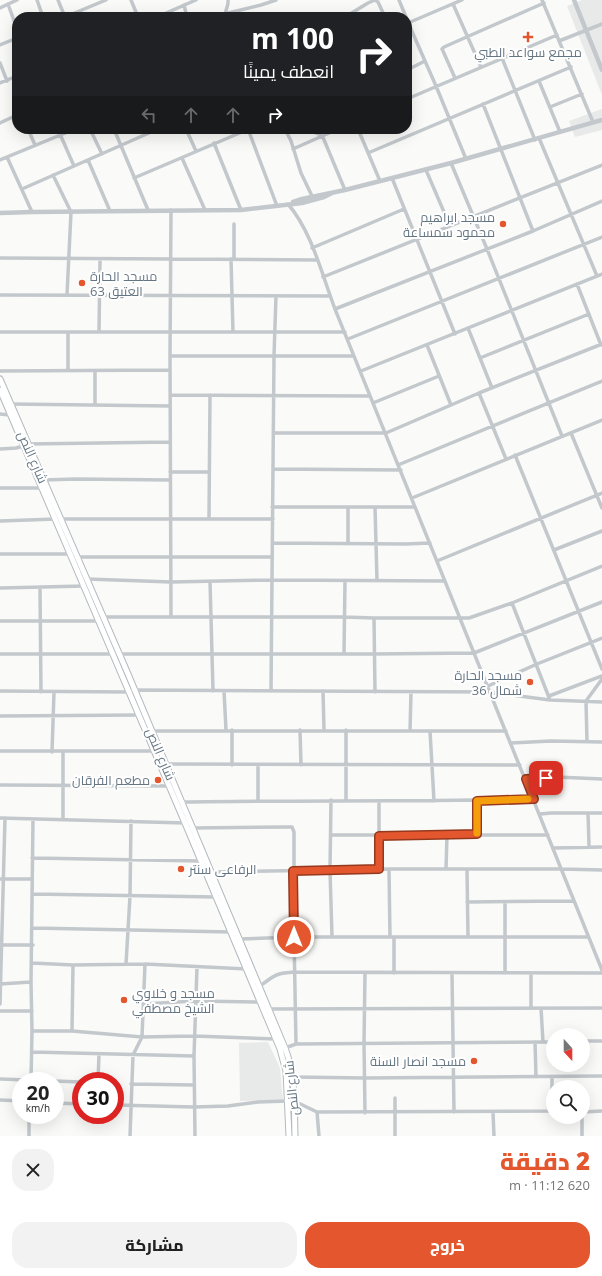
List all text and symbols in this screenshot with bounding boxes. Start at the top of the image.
text: 100 m [251,19,334,57]
icon: right [348,28,400,80]
marker: مجمع سواعد الطبي [522,31,534,43]
place label: مجمع سواعد الطبي [474,43,582,63]
text: انعطف يمينًا [243,59,334,83]
icon: left [138,104,160,126]
icon: ahead [180,104,202,126]
icon: ahead [222,104,244,126]
icon: right [264,104,286,126]
place label: مسجد ابراهيم محمود سمساعة [403,208,495,241]
marker: مسجد ابراهيم محمود سمساعة [498,219,508,229]
place label: مسجد الحارة 63 العتيق [90,267,157,300]
marker: مسجد الحارة 63 العتيق [77,278,87,288]
street label: شارع النص [14,428,52,486]
place label: مسجد الحارة 36 شمال [455,666,522,699]
marker: مسجد الحارة 36 شمال [525,677,535,687]
street label: شارع النص [142,725,180,783]
pin [529,761,563,795]
icon: arrive [535,767,557,789]
place label: مطعم الفرقان [72,771,150,790]
marker: مطعم الفرقان [153,775,163,785]
place label: الرفاعى سنتر [188,860,257,878]
marker: الرفاعى سنتر [176,864,186,874]
position arrow [273,916,315,958]
place label: مسجد و خلاوي الشيخ مصطفي [132,984,215,1019]
marker: مسجد و خلاوي الشيخ مصطفي [119,995,129,1005]
north arrow [546,1028,590,1072]
map controls [546,1028,590,1124]
place label: مسجد انصار السنة [370,1052,466,1070]
marker: مسجد انصار السنة [469,1056,479,1066]
street label: شارع النص [279,1060,303,1116]
speed limit sign: 30 [72,1072,124,1124]
text: 20 [27,1079,49,1106]
button: search [546,1080,590,1124]
text: km/h [26,1101,50,1115]
text: 2 دقيقة [500,1144,590,1177]
button: close [12,1149,54,1191]
text: 620 m · 11:12 [509,1176,590,1194]
button: مشاركة [12,1222,297,1268]
button: خروج [305,1222,590,1268]

